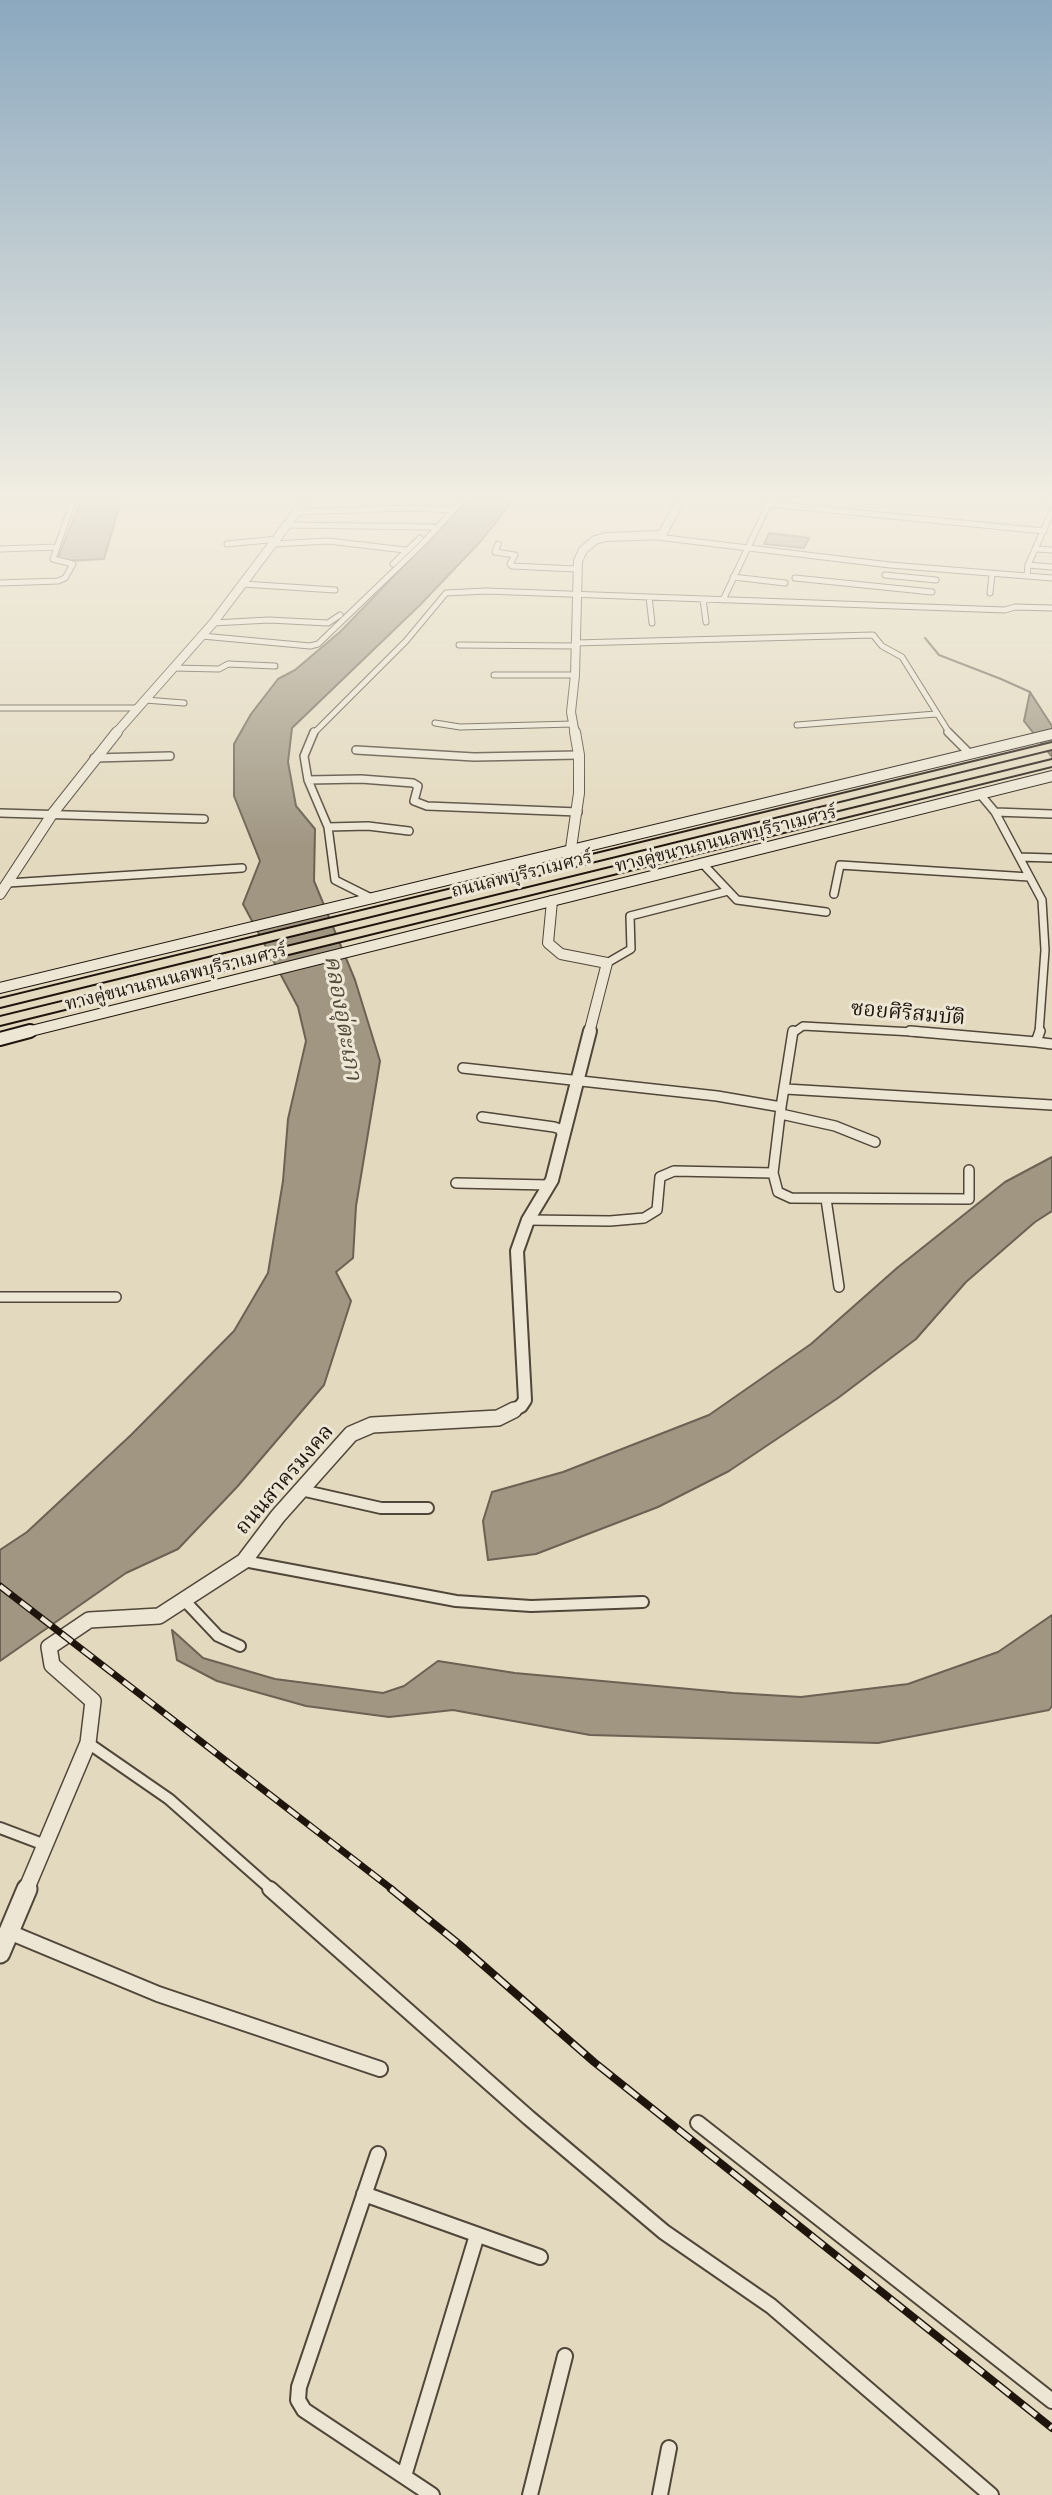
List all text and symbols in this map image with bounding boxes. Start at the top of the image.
street label: ทางคู่ขนานถนนลพบุรีราเมศวร์ [613,802,839,878]
street label: ถนนลพบุรีราเมศวร์ [449,847,595,903]
street label: ทางคู่ขนานถนนลพบุรีราเมศวร์ [63,940,289,1016]
water label: คลองอุ่ตะเภา [317,953,367,1083]
street label: ซอยศิริสมบัติ [850,996,966,1032]
street label: ถนนสาครมงคล [230,1420,340,1540]

